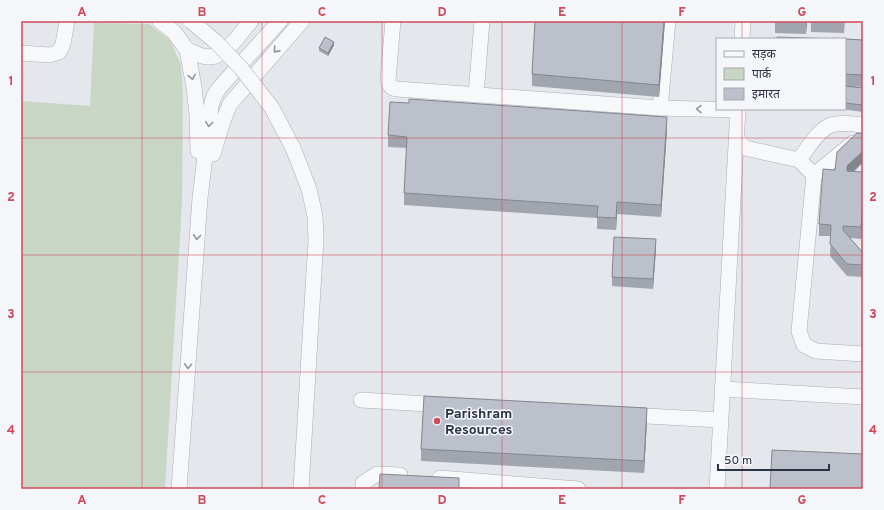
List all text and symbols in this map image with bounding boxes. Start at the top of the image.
text: A [77,5,87,21]
text: B [198,5,207,21]
text: C [318,5,326,21]
text: D [437,5,447,21]
text: E [558,5,566,21]
text: F [678,5,686,21]
text: G [798,5,807,21]
legend [716,38,846,110]
one-way arrow [274,45,281,53]
text: सड़क [752,47,777,63]
text: पार्क [752,67,772,83]
text: 1 [8,74,14,90]
one-way arrow [187,74,196,80]
text: 1 [870,74,876,90]
text: इमारत [752,87,781,103]
one-way arrow [696,105,702,114]
one-way arrow [205,121,214,127]
text: 2 [7,190,15,206]
text: 2 [869,190,877,206]
one-way arrow [193,234,202,240]
text: 3 [7,307,15,323]
text: 3 [869,307,877,323]
one-way arrow [184,363,193,369]
place label: Parishram Resources [445,406,513,439]
marker: Parishram Resources [432,416,442,426]
text: 4 [7,423,15,439]
text: 4 [869,423,877,439]
scale bar [718,446,829,472]
text: 50 m [724,453,752,469]
text: A [77,493,87,509]
text: B [198,493,207,509]
text: C [318,493,326,509]
text: D [437,493,447,509]
text: E [558,493,566,509]
text: F [678,493,686,509]
text: G [798,493,807,509]

